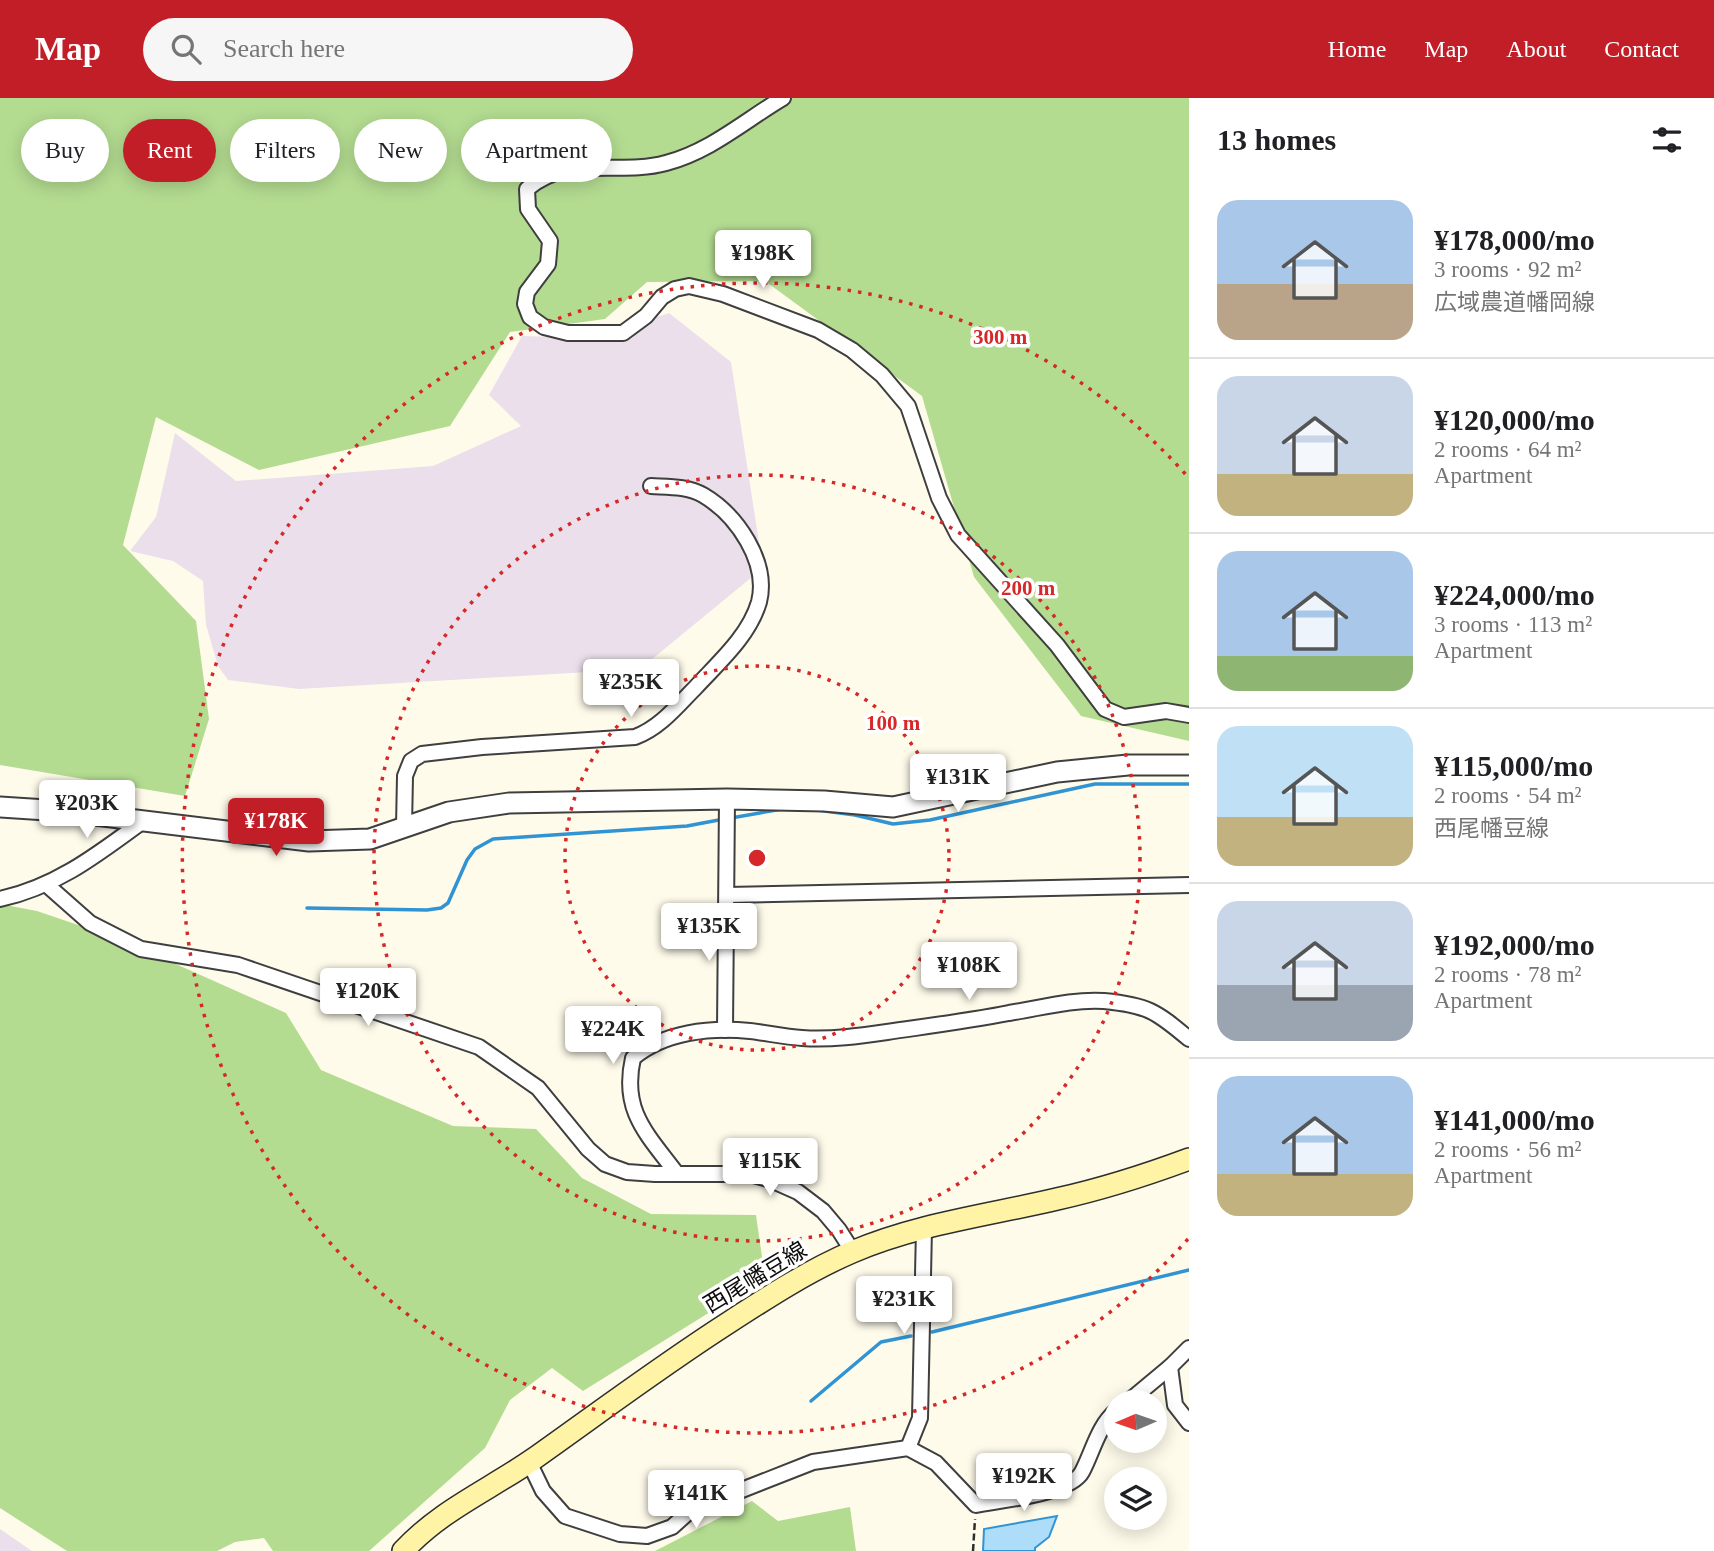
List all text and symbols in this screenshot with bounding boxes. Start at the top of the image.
search box [143,18,633,81]
icon: search [167,30,205,68]
text: Map [35,31,101,67]
text: Search here [223,34,345,63]
text: Home [1328,36,1386,62]
text: Map [1424,36,1468,62]
text: About [1506,36,1566,62]
text: Contact [1604,36,1679,62]
chip: Buy [21,119,109,182]
chip: Rent [123,119,216,182]
chip: Filters [230,119,340,182]
chip: New [354,119,447,182]
chip: Apartment [461,119,612,182]
icon: filters [1648,121,1686,159]
text: 13 homes [1217,123,1336,156]
text: ¥178,000/mo [1434,223,1595,256]
icon: home [1273,228,1357,312]
pin: ¥198K [714,230,812,290]
text: ¥198K [731,240,795,265]
text: 3 rooms · 92 m² [1434,257,1581,282]
text: 広域農道幡岡線 [1434,290,1595,315]
text: 300 m [973,325,1028,349]
text: ¥120,000/mo [1434,403,1595,436]
icon: home [1273,404,1357,488]
text: 2 rooms · 64 m² [1434,437,1581,462]
text: Apartment [1434,463,1532,488]
text: 200 m [1001,576,1056,600]
text: ¥224,000/mo [1434,578,1595,611]
icon: home [1273,579,1357,663]
text: 3 rooms · 113 m² [1434,612,1592,637]
text: Apartment [1434,638,1532,663]
pin: ¥235K [582,660,680,719]
text: ¥235K [599,669,663,694]
text: 100 m [866,711,921,735]
text: ¥115,000/mo [1434,749,1593,782]
pin: ¥131K [909,754,1007,814]
icon: home [1273,754,1357,838]
text: ¥131K [926,764,990,789]
pin: ¥203K [38,780,136,840]
text: 2 rooms · 54 m² [1434,783,1581,808]
text: ¥203K [55,790,119,815]
pin: ¥178K [227,798,325,858]
text: ¥178K [244,808,308,833]
text: 西尾幡豆線 [1434,816,1549,841]
centre of rings [745,846,769,870]
pin: ¥135K [660,904,758,963]
text: ¥135K [677,913,741,938]
text: ¥192,000/mo [1434,928,1595,961]
icon: home [1273,929,1357,1013]
pin: ¥108K [920,942,1018,1002]
text: ¥108K [937,952,1001,977]
text: 2 rooms · 78 m² [1434,962,1581,987]
pin: ¥120K [319,968,417,1028]
text: ¥120K [336,978,400,1003]
text: Apartment [1434,988,1532,1013]
pin: ¥224K [564,1006,662,1066]
text: ¥224K [581,1016,645,1041]
text: ¥141,000/mo [1434,1103,1595,1136]
icon: home [1273,1104,1357,1188]
text: 2 rooms · 56 m² [1434,1137,1581,1162]
pin: ¥115K [721,1138,819,1198]
text: ¥115K [739,1148,801,1173]
text: Apartment [1434,1163,1532,1188]
street label: 西尾幡豆線 [700,1237,811,1318]
pin: ¥231K [855,1276,953,1336]
text: ¥231K [872,1286,936,1311]
north arrow [1104,1390,1167,1452]
map controls [1104,1390,1167,1530]
pin: ¥192K [975,1454,1073,1513]
text: ¥192K [992,1463,1056,1488]
button: layers [1104,1467,1167,1530]
pin: ¥141K [647,1470,745,1530]
text: ¥141K [664,1480,728,1505]

